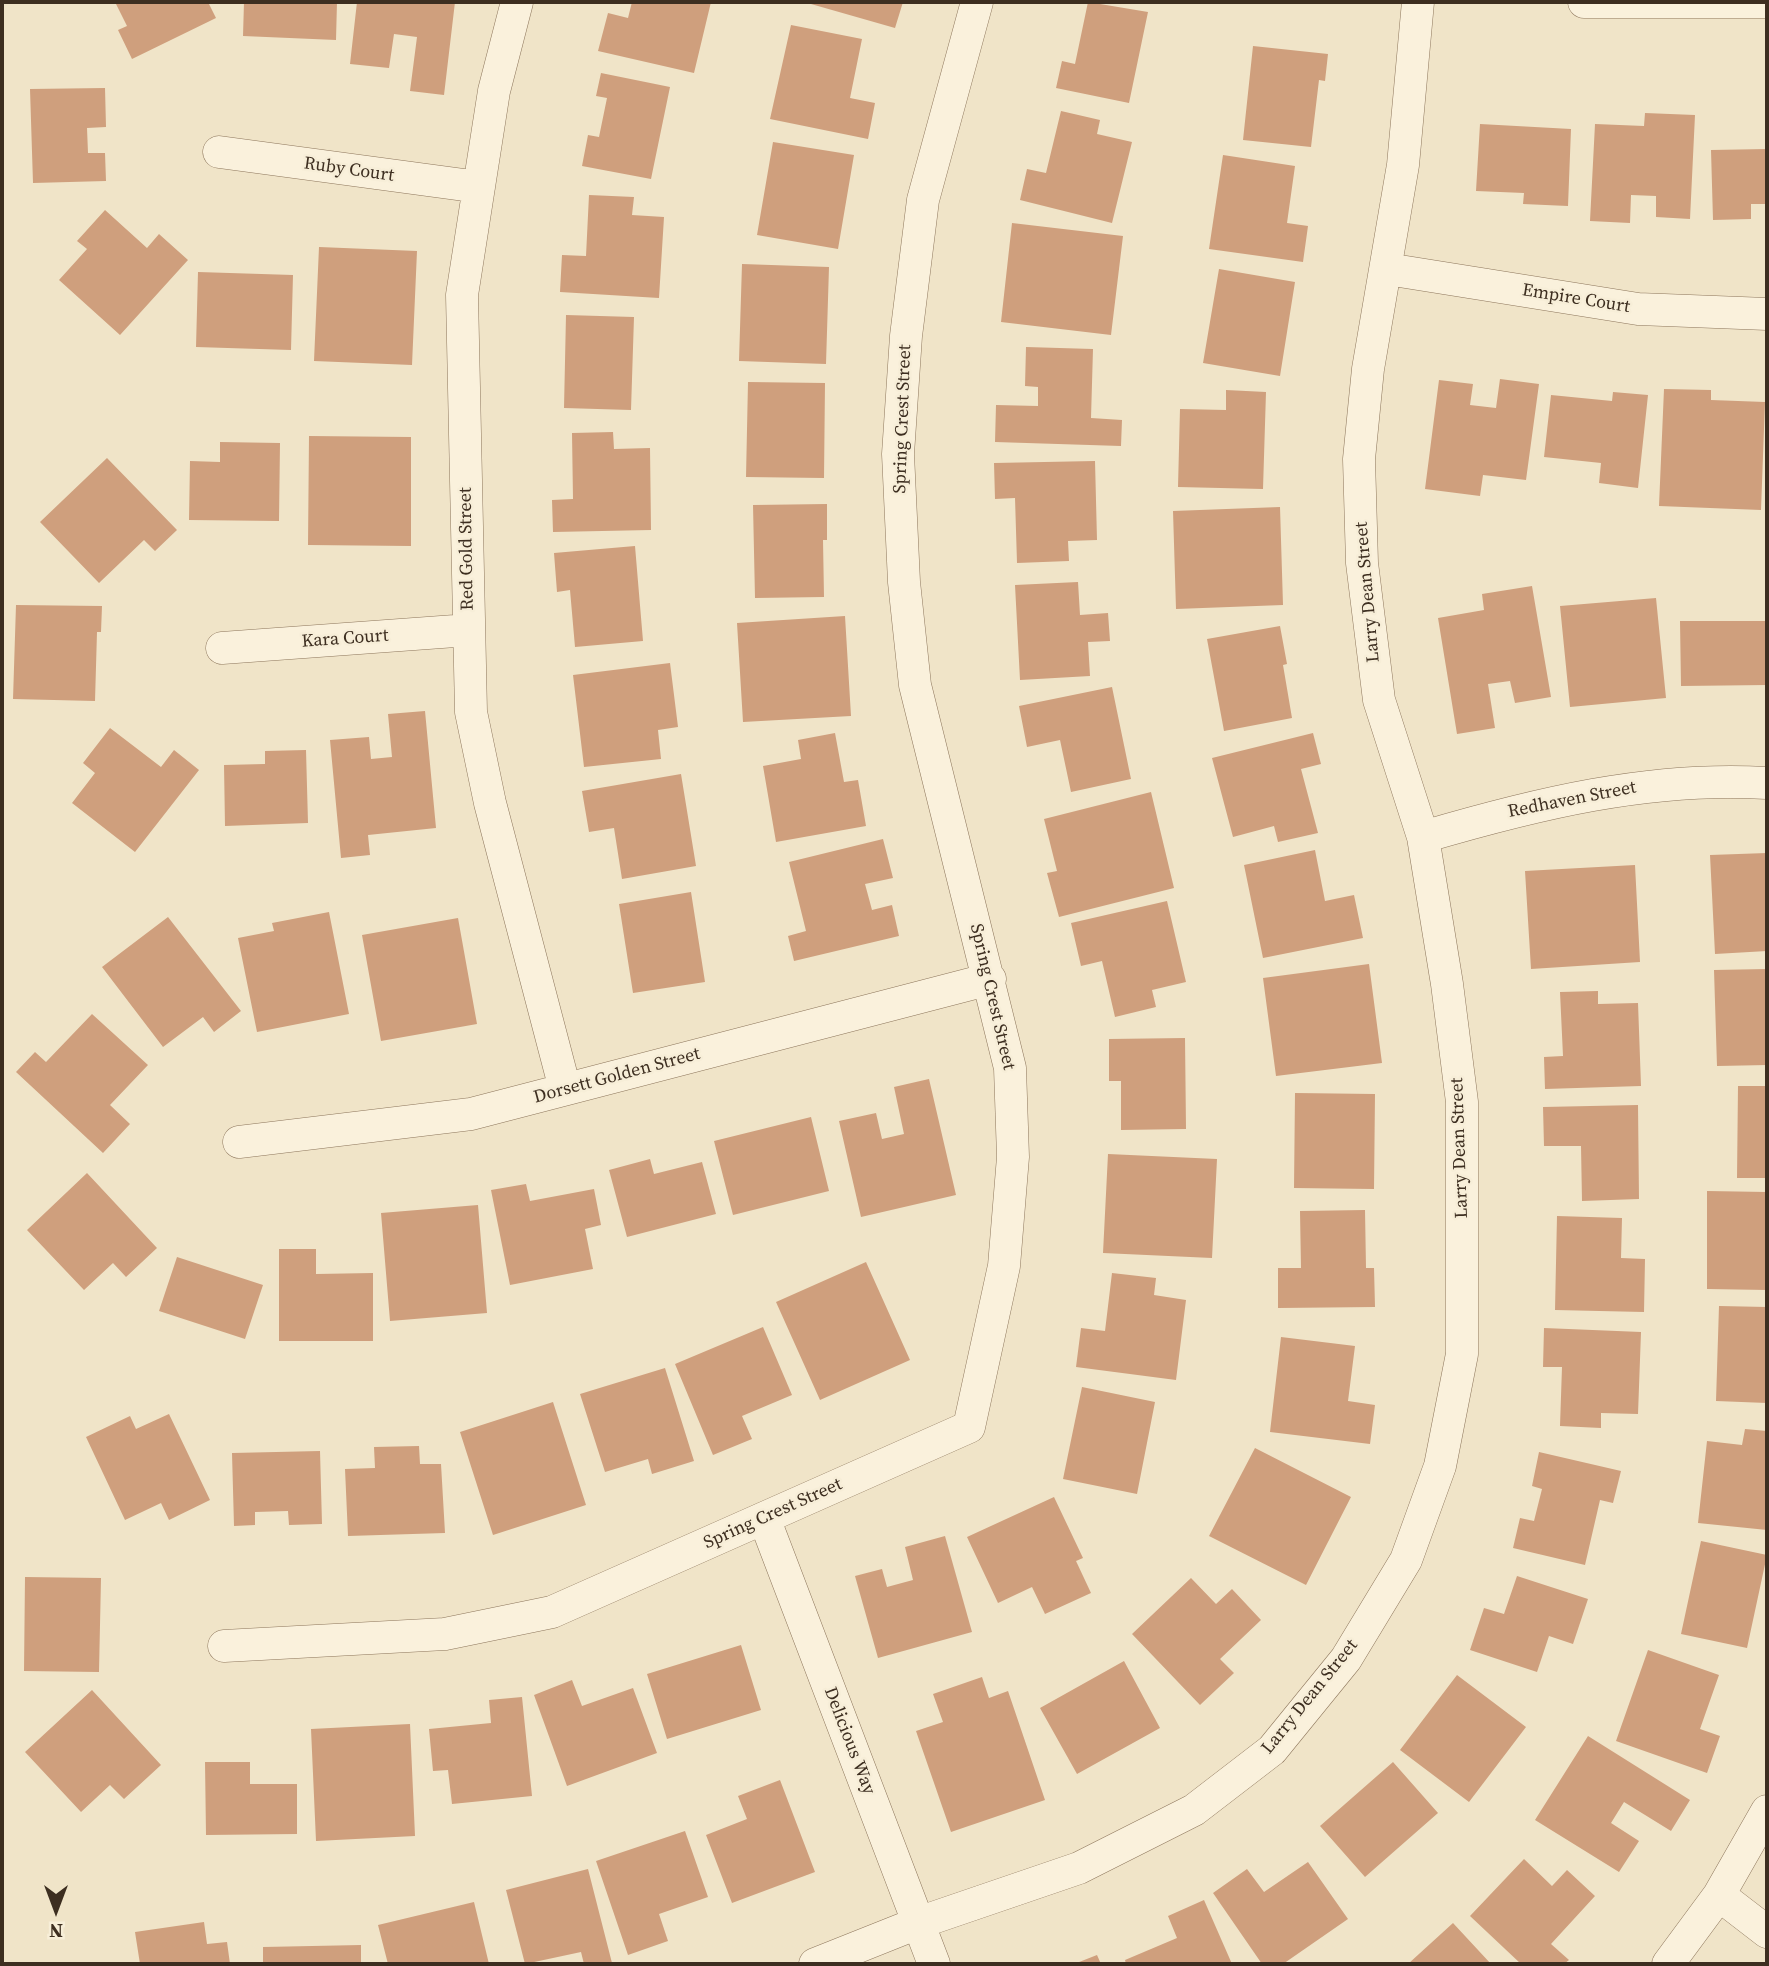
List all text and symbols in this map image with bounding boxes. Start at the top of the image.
street label: Ruby Court [302,153,396,187]
street label: Empire Court [1521,280,1631,318]
street label: Spring Crest Street [890,344,916,494]
street label: Red Gold Street [455,487,479,611]
street label: Larry Dean Street [1351,521,1385,663]
street label: Kara Court [301,625,389,653]
street label: Redhaven Street [1506,777,1638,823]
street label: Spring Crest Street [965,922,1019,1072]
street label: Dorsett Golden Street [531,1043,703,1109]
street label: Larry Dean Street [1447,1077,1473,1219]
street label: Spring Crest Street [700,1474,846,1554]
street label: Larry Dean Street [1257,1635,1363,1759]
street label: Delicious Way [819,1684,879,1798]
north arrow [21,1875,91,1945]
text: N [49,1918,63,1944]

